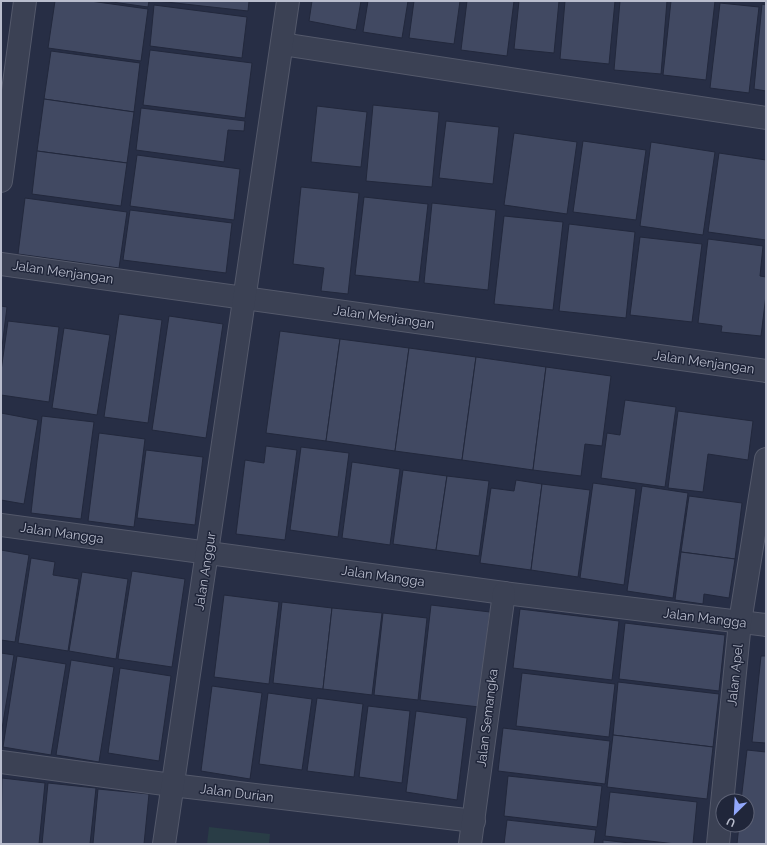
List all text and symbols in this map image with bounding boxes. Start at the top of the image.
street label: Jalan Menjangan [12,258,114,286]
street label: Jalan Menjangan [333,303,435,331]
street label: Jalan Menjangan [653,348,755,376]
street label: Jalan Mangga [19,520,105,546]
street label: Jalan Anggur [191,530,219,611]
street label: Jalan Mangga [340,563,426,589]
street label: Jalan Mangga [662,605,748,631]
street label: Jalan Apel [724,643,746,707]
street label: Jalan Semangka [474,668,500,768]
street label: Jalan Durian [199,781,275,805]
north arrow [715,793,755,833]
text: U [725,814,738,829]

